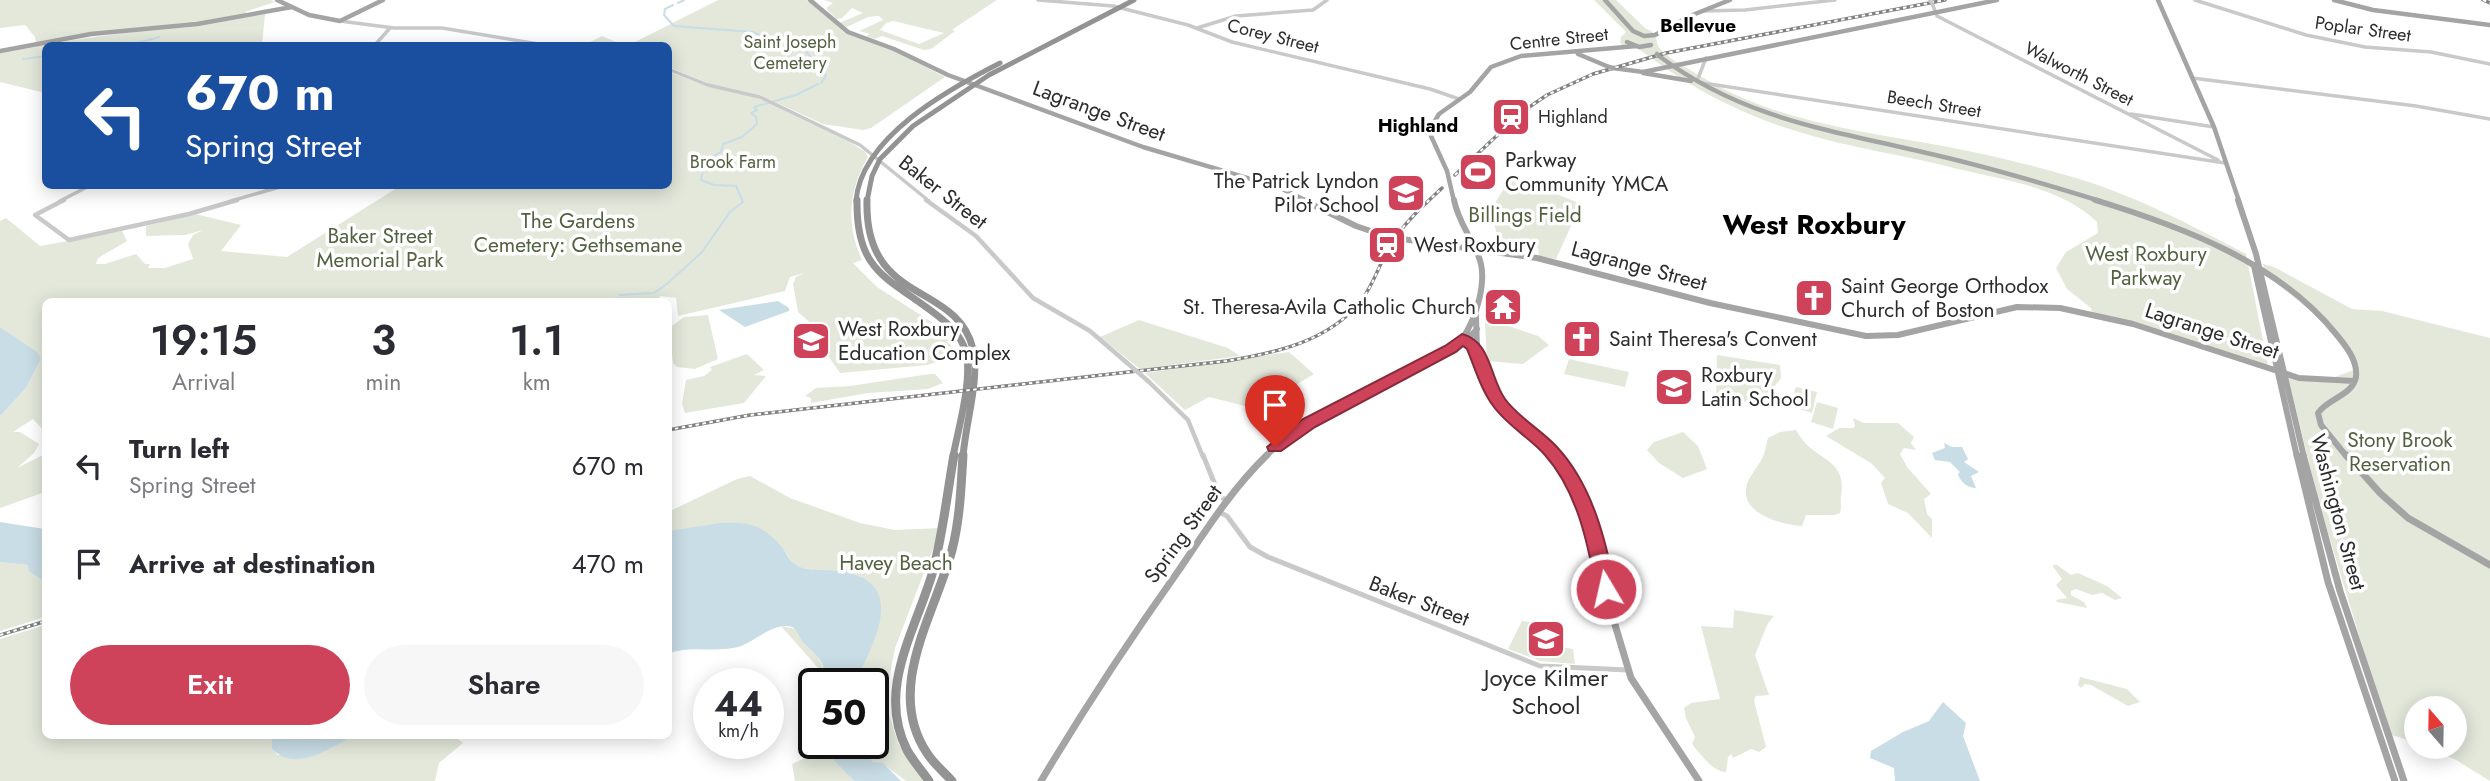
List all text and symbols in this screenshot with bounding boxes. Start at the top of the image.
street label: Poplar Street [2313,9,2413,49]
street label: Corey Street [1225,12,1322,60]
district label: Bellevue [1660,12,1736,39]
street label: Centre Street [1508,21,1610,57]
park label: Saint Joseph Cemetery [744,29,836,76]
street label: Walworth Street [2020,35,2138,113]
text: 670 m [185,58,335,128]
icon: left [70,70,161,161]
street label: Lagrange Street [1029,73,1169,149]
street label: Beech Street [1885,84,1984,124]
station icon: Highland [1490,96,1532,138]
place label: Highland [1538,104,1608,130]
district label: Highland [1378,112,1458,139]
text: Spring Street [185,123,361,169]
place label: Parkway Community YMCA [1505,145,1669,199]
street label: Baker Street [892,148,994,236]
park label: Brook Farm [690,149,776,175]
sports icon: Parkway Community YMCA [1457,151,1499,193]
place label: The Patrick Lyndon Pilot School [1214,166,1379,220]
school or university icon: The Patrick Lyndon Pilot School [1385,172,1427,214]
park label: Billings Field [1468,200,1582,230]
district label: West Roxbury [1722,204,1906,245]
park label: The Gardens Cemetery: Gethsemane [474,206,683,260]
park label: Baker Street Memorial Park [317,221,444,275]
station icon: West Roxbury [1366,224,1408,266]
place label: West Roxbury [1414,230,1536,260]
street label: Lagrange Street [1568,234,1710,298]
park label: West Roxbury Parkway [2085,239,2208,293]
place label: Saint George Orthodox Church of Boston [1841,271,2048,325]
church icon: Saint George Orthodox Church of Boston [1793,277,1835,319]
temple icon: St. Theresa-Avila Catholic Church [1482,286,1524,328]
place label: St. Theresa-Avila Catholic Church [1183,292,1476,322]
street label: Lagrange Street [2141,295,2283,367]
text: 19:15 [150,310,257,371]
text: 3 [371,310,396,371]
text: 1.1 [509,310,564,371]
place label: West Roxbury Education Complex [838,314,1011,368]
church icon: Saint Theresa's Convent [1561,318,1603,360]
school or university icon: West Roxbury Education Complex [790,320,832,362]
place label: Saint Theresa's Convent [1609,324,1817,354]
place label: Roxbury Latin School [1701,360,1809,414]
text: Arrival [172,365,235,399]
text: min [365,365,401,399]
text: km [523,365,551,399]
school or university icon: Roxbury Latin School [1653,366,1695,408]
pin [1245,375,1305,447]
icon: arrive [1256,386,1294,424]
park label: Stony Brook Reservation [2347,425,2453,479]
text: Turn left [129,430,229,468]
street label: Washington Street [2303,431,2373,593]
icon: left [70,447,108,485]
text: 670 m [572,447,644,485]
text: Spring Street [129,468,256,502]
street label: Spring Street [1137,478,1229,590]
icon: arrive [70,545,108,583]
text: Arrive at destination [129,545,376,583]
text: 470 m [572,545,644,583]
park label: Havey Beach [839,548,953,578]
position arrow [1569,552,1643,626]
street label: Baker Street [1365,568,1473,634]
school or university icon: Joyce Kilmer School [1525,618,1567,660]
button: Exit [70,645,350,725]
button: Share [364,645,644,725]
place label: Joyce Kilmer School [1481,660,1609,723]
speed limit sign: 50 [798,668,889,759]
text: 44 [714,679,763,729]
north arrow [2404,696,2468,760]
map controls [2404,696,2467,759]
text: km/h [718,718,759,744]

